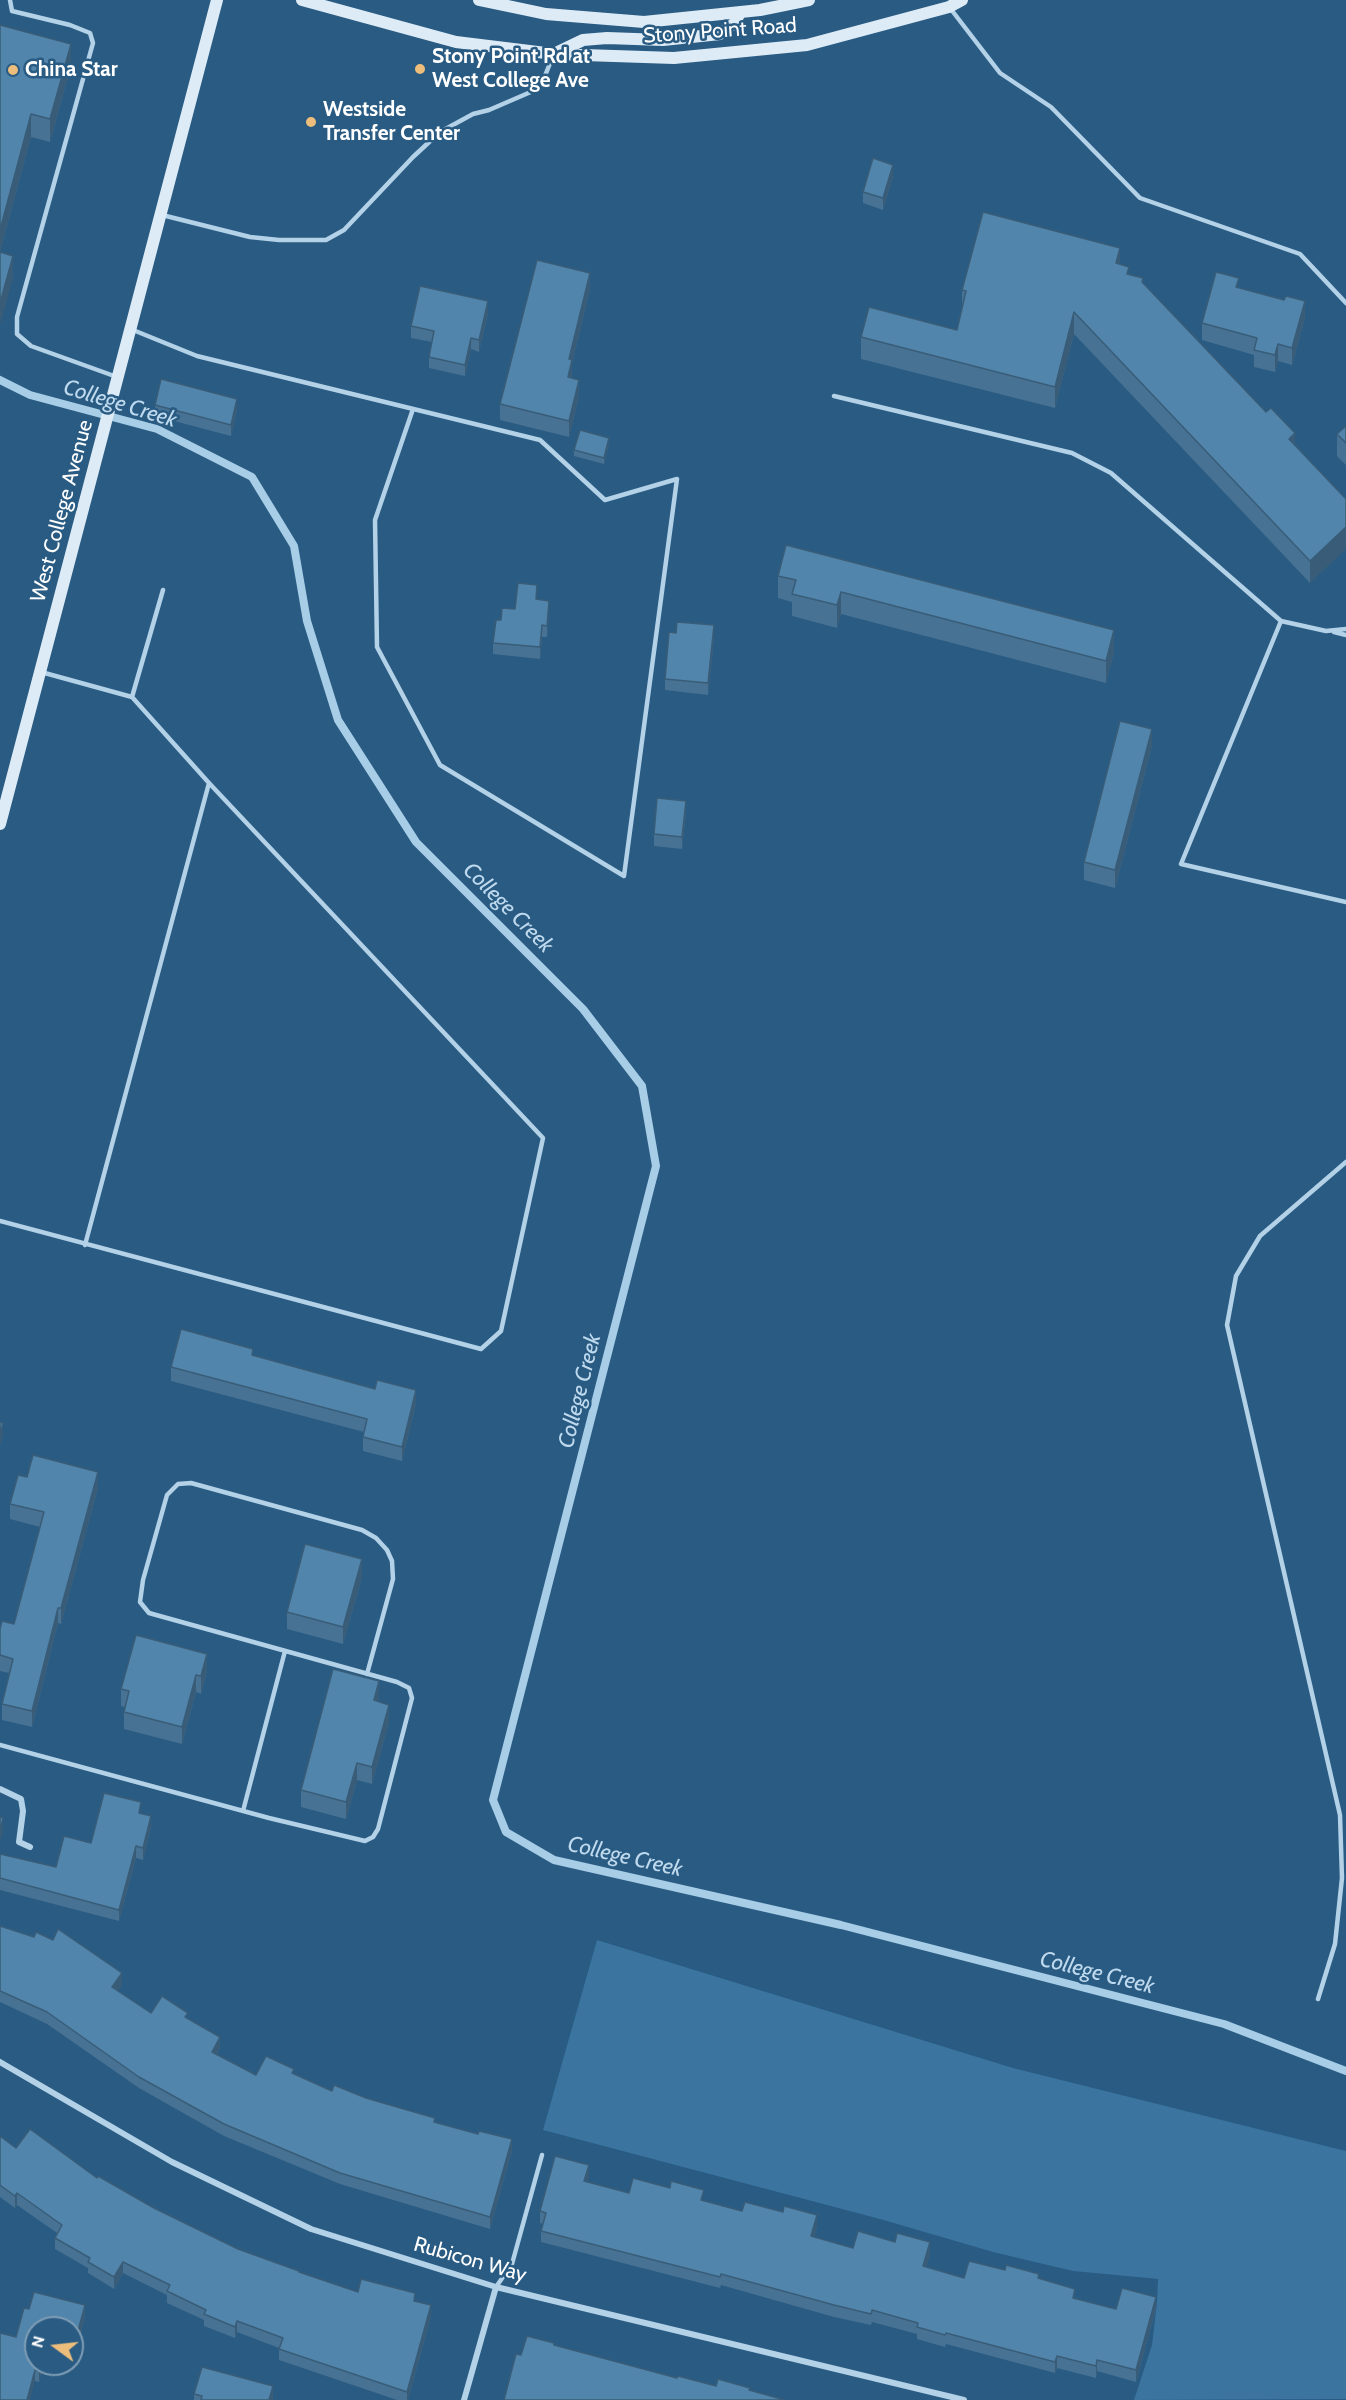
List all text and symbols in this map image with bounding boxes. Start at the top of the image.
street label: Stony Point Road [642,13,798,49]
place label: Stony Point Rd at West College Ave [432,44,590,94]
place label: China Star [25,57,118,83]
marker: Stony Point Rd at West College Ave [413,62,427,76]
marker: China Star [6,63,20,77]
place label: Westside Transfer Center [323,97,460,147]
marker: Westside Transfer Center [304,115,318,129]
water label: College Creek [60,374,180,434]
street label: West College Avenue [26,417,98,605]
water label: College Creek [457,857,559,959]
water label: College Creek [553,1331,607,1451]
water label: College Creek [565,1831,685,1883]
water label: College Creek [1037,1946,1157,2000]
street label: Rubicon Way [411,2232,529,2288]
north arrow [24,2316,84,2376]
text: N [27,2334,49,2350]

